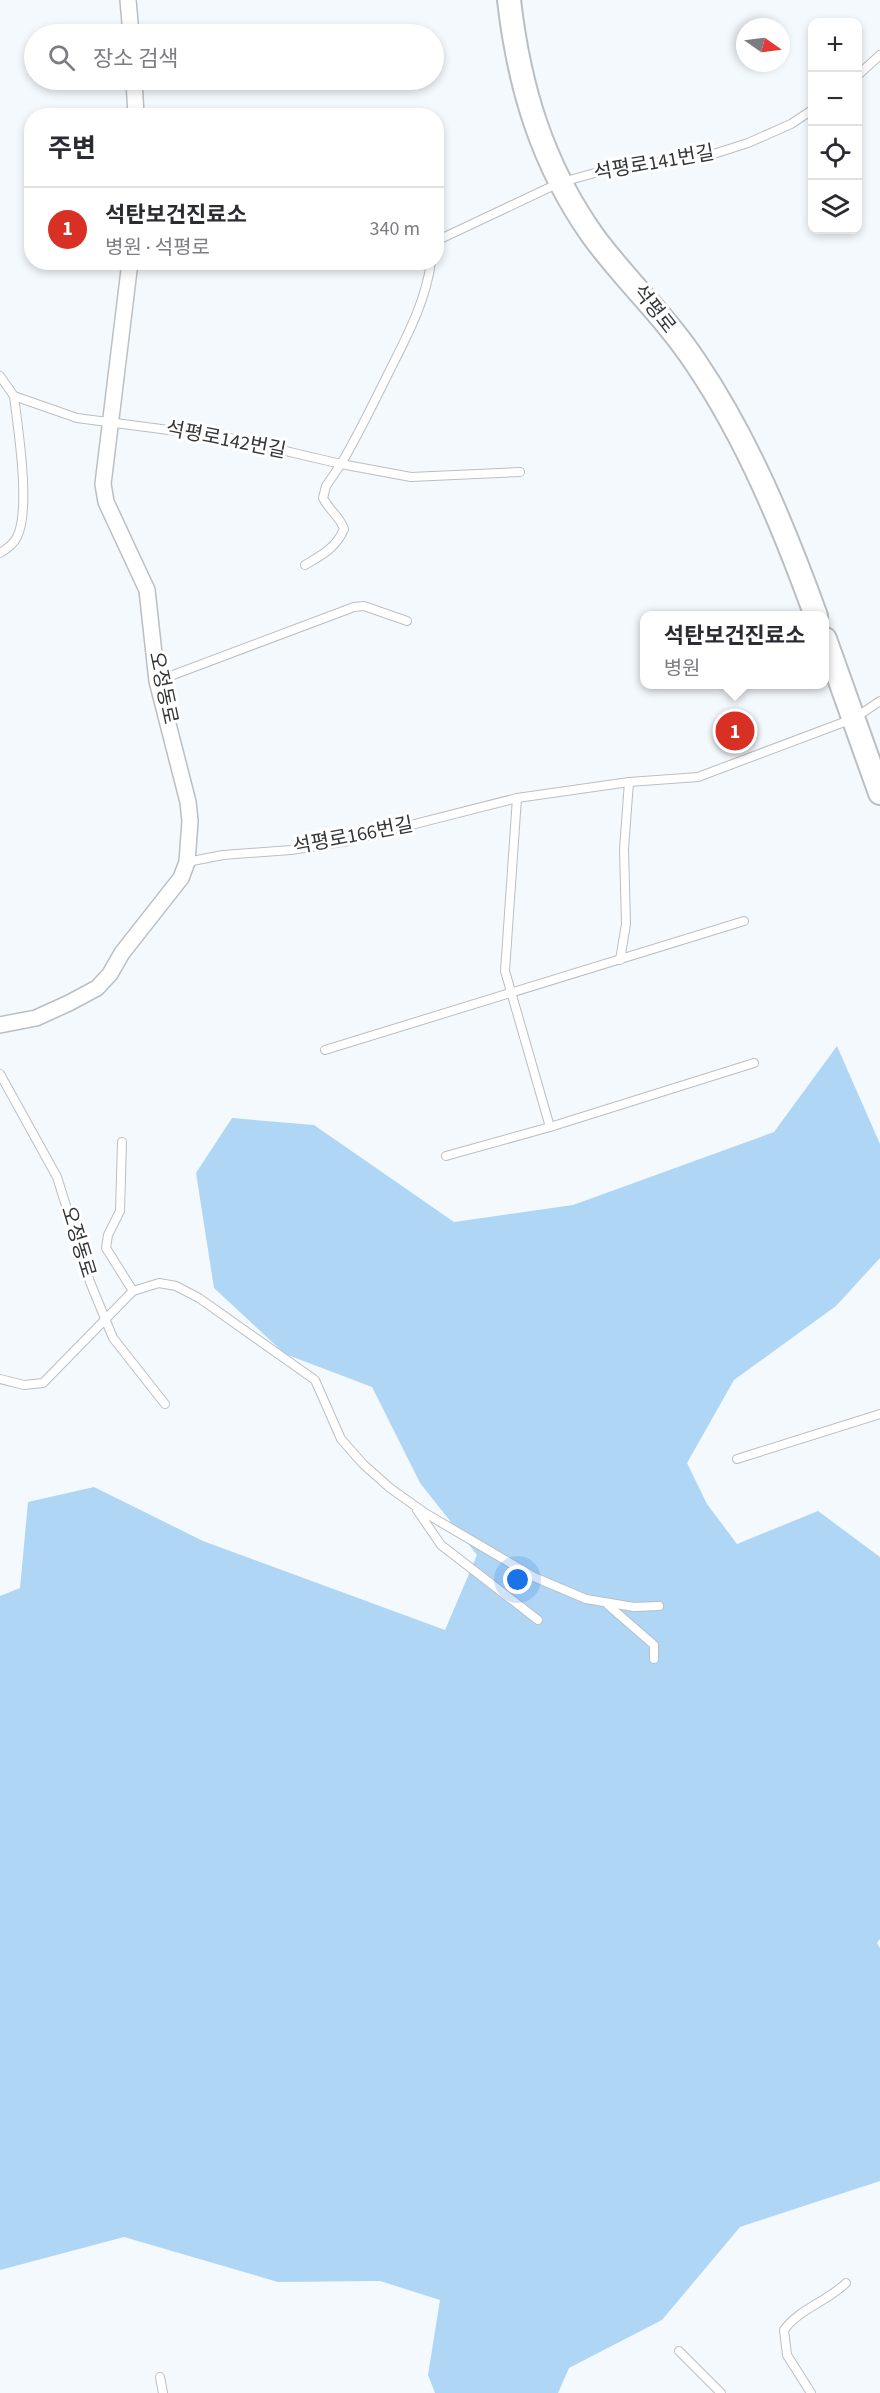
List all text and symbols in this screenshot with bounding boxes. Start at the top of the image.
north arrow [736,18,790,72]
map controls [808,18,862,234]
button: + [808,18,862,72]
search box [24,24,444,90]
icon: search [45,41,78,74]
text: 장소 검색 [93,43,178,75]
button: − [808,72,862,126]
button: locate [808,126,862,180]
text: 주변 [48,130,96,167]
street label: 석평로141번길 [592,139,716,187]
button: layers [808,180,862,234]
text: 석탄보건진료소 [105,199,247,231]
text: 1 [62,215,73,243]
text: 340 m [370,215,420,243]
text: 병원 · 석평로 [105,234,210,262]
street label: 석평로 [626,279,682,339]
street label: 석평로142번길 [164,415,288,465]
popup [640,611,829,689]
text: 석탄보건진료소 [664,620,805,652]
street label: 오정동로 [142,649,184,727]
text: 병원 [664,655,700,683]
pin: 1 [716,708,754,754]
street label: 석평로166번길 [291,811,415,861]
street label: 오정동로 [54,1203,102,1281]
your location [503,1565,532,1594]

